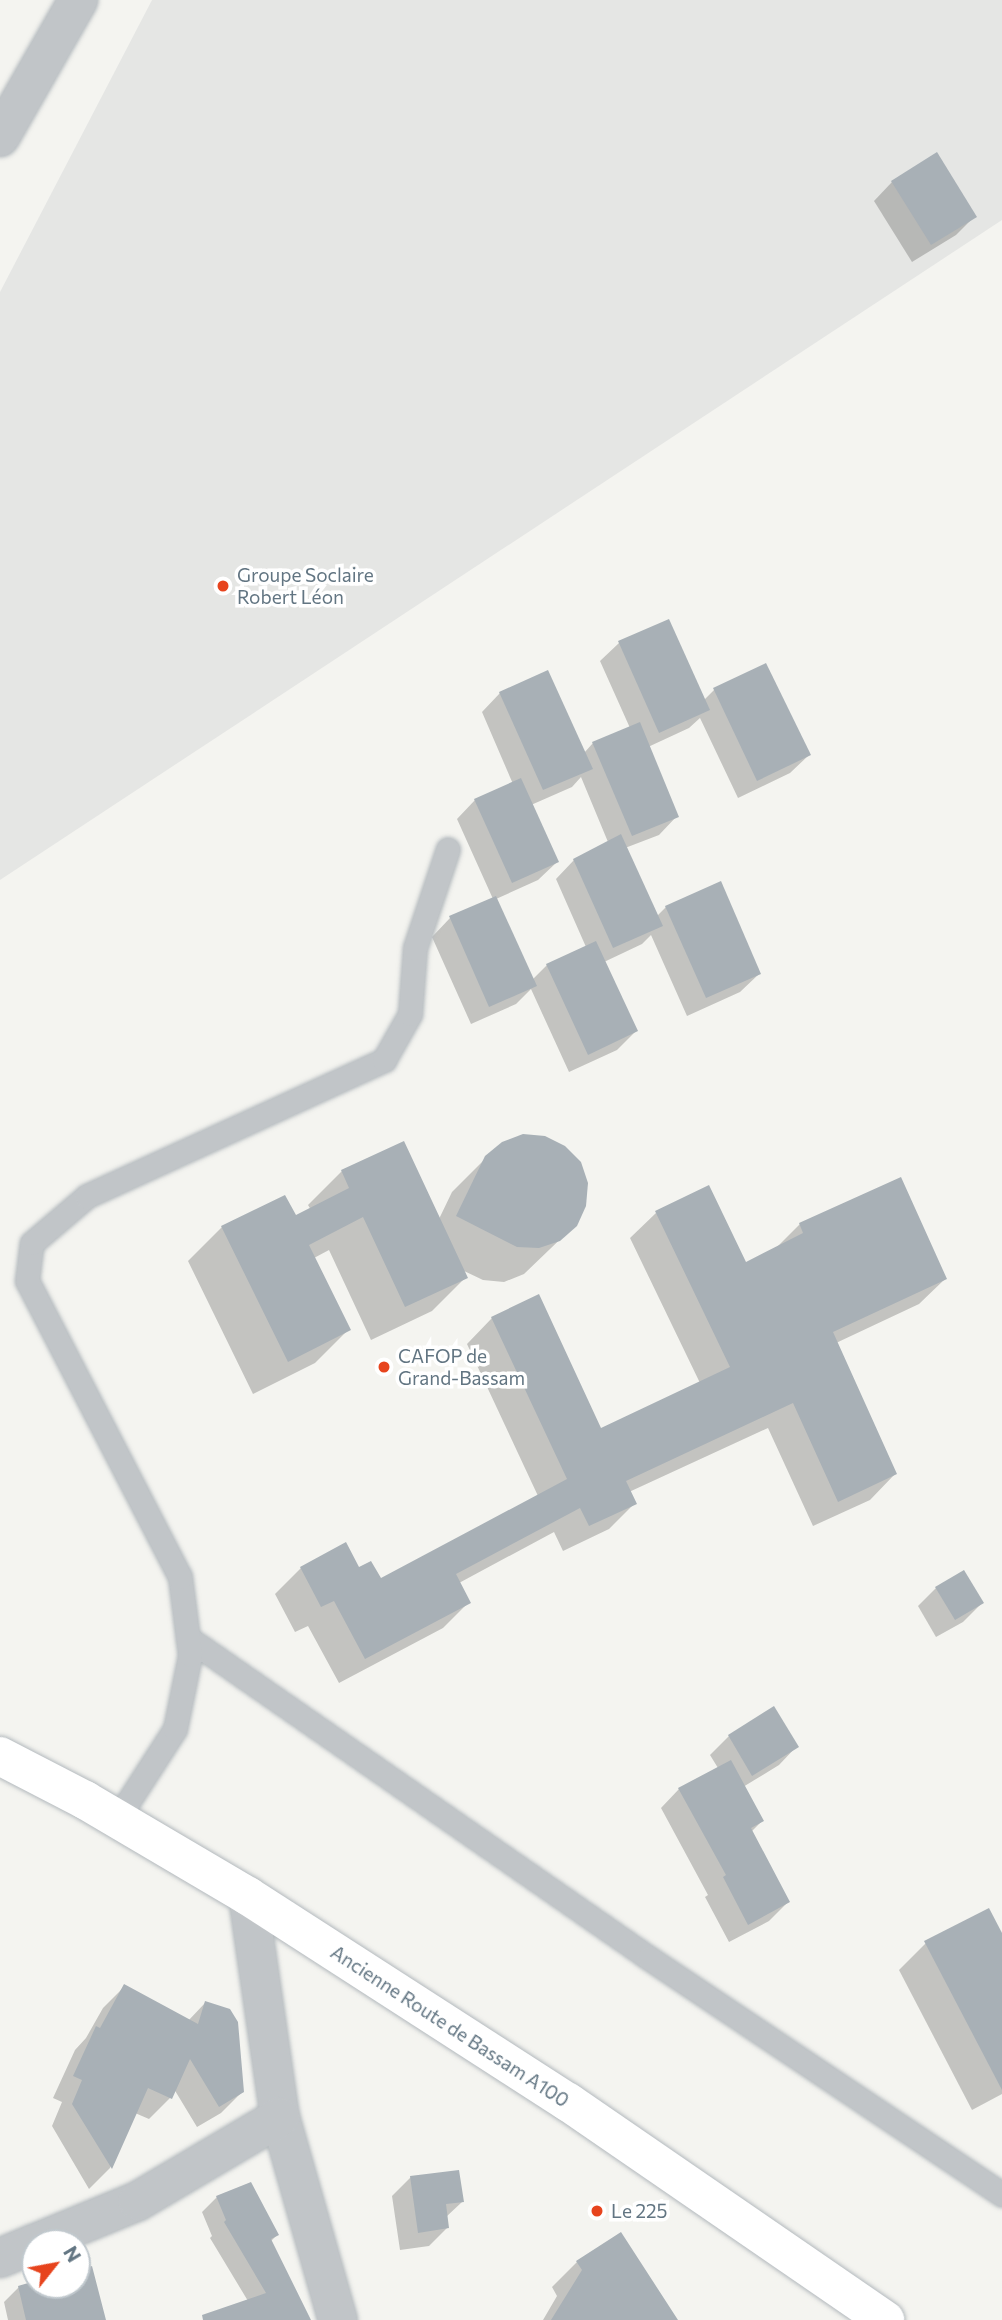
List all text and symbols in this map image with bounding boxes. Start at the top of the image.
place label: Groupe Soclaire Robert Léon [237,564,374,608]
marker: Groupe Soclaire Robert Léon [215,578,231,594]
place label: CAFOP de Grand-Bassam [398,1345,525,1389]
marker: CAFOP de Grand-Bassam [376,1359,392,1375]
street label: Ancienne Route de Bassam A100 [327,1940,573,2112]
place label: Le 225 [611,2200,668,2222]
marker: Le 225 [589,2203,605,2219]
north arrow [21,2229,91,2299]
text: N [59,2242,86,2266]

